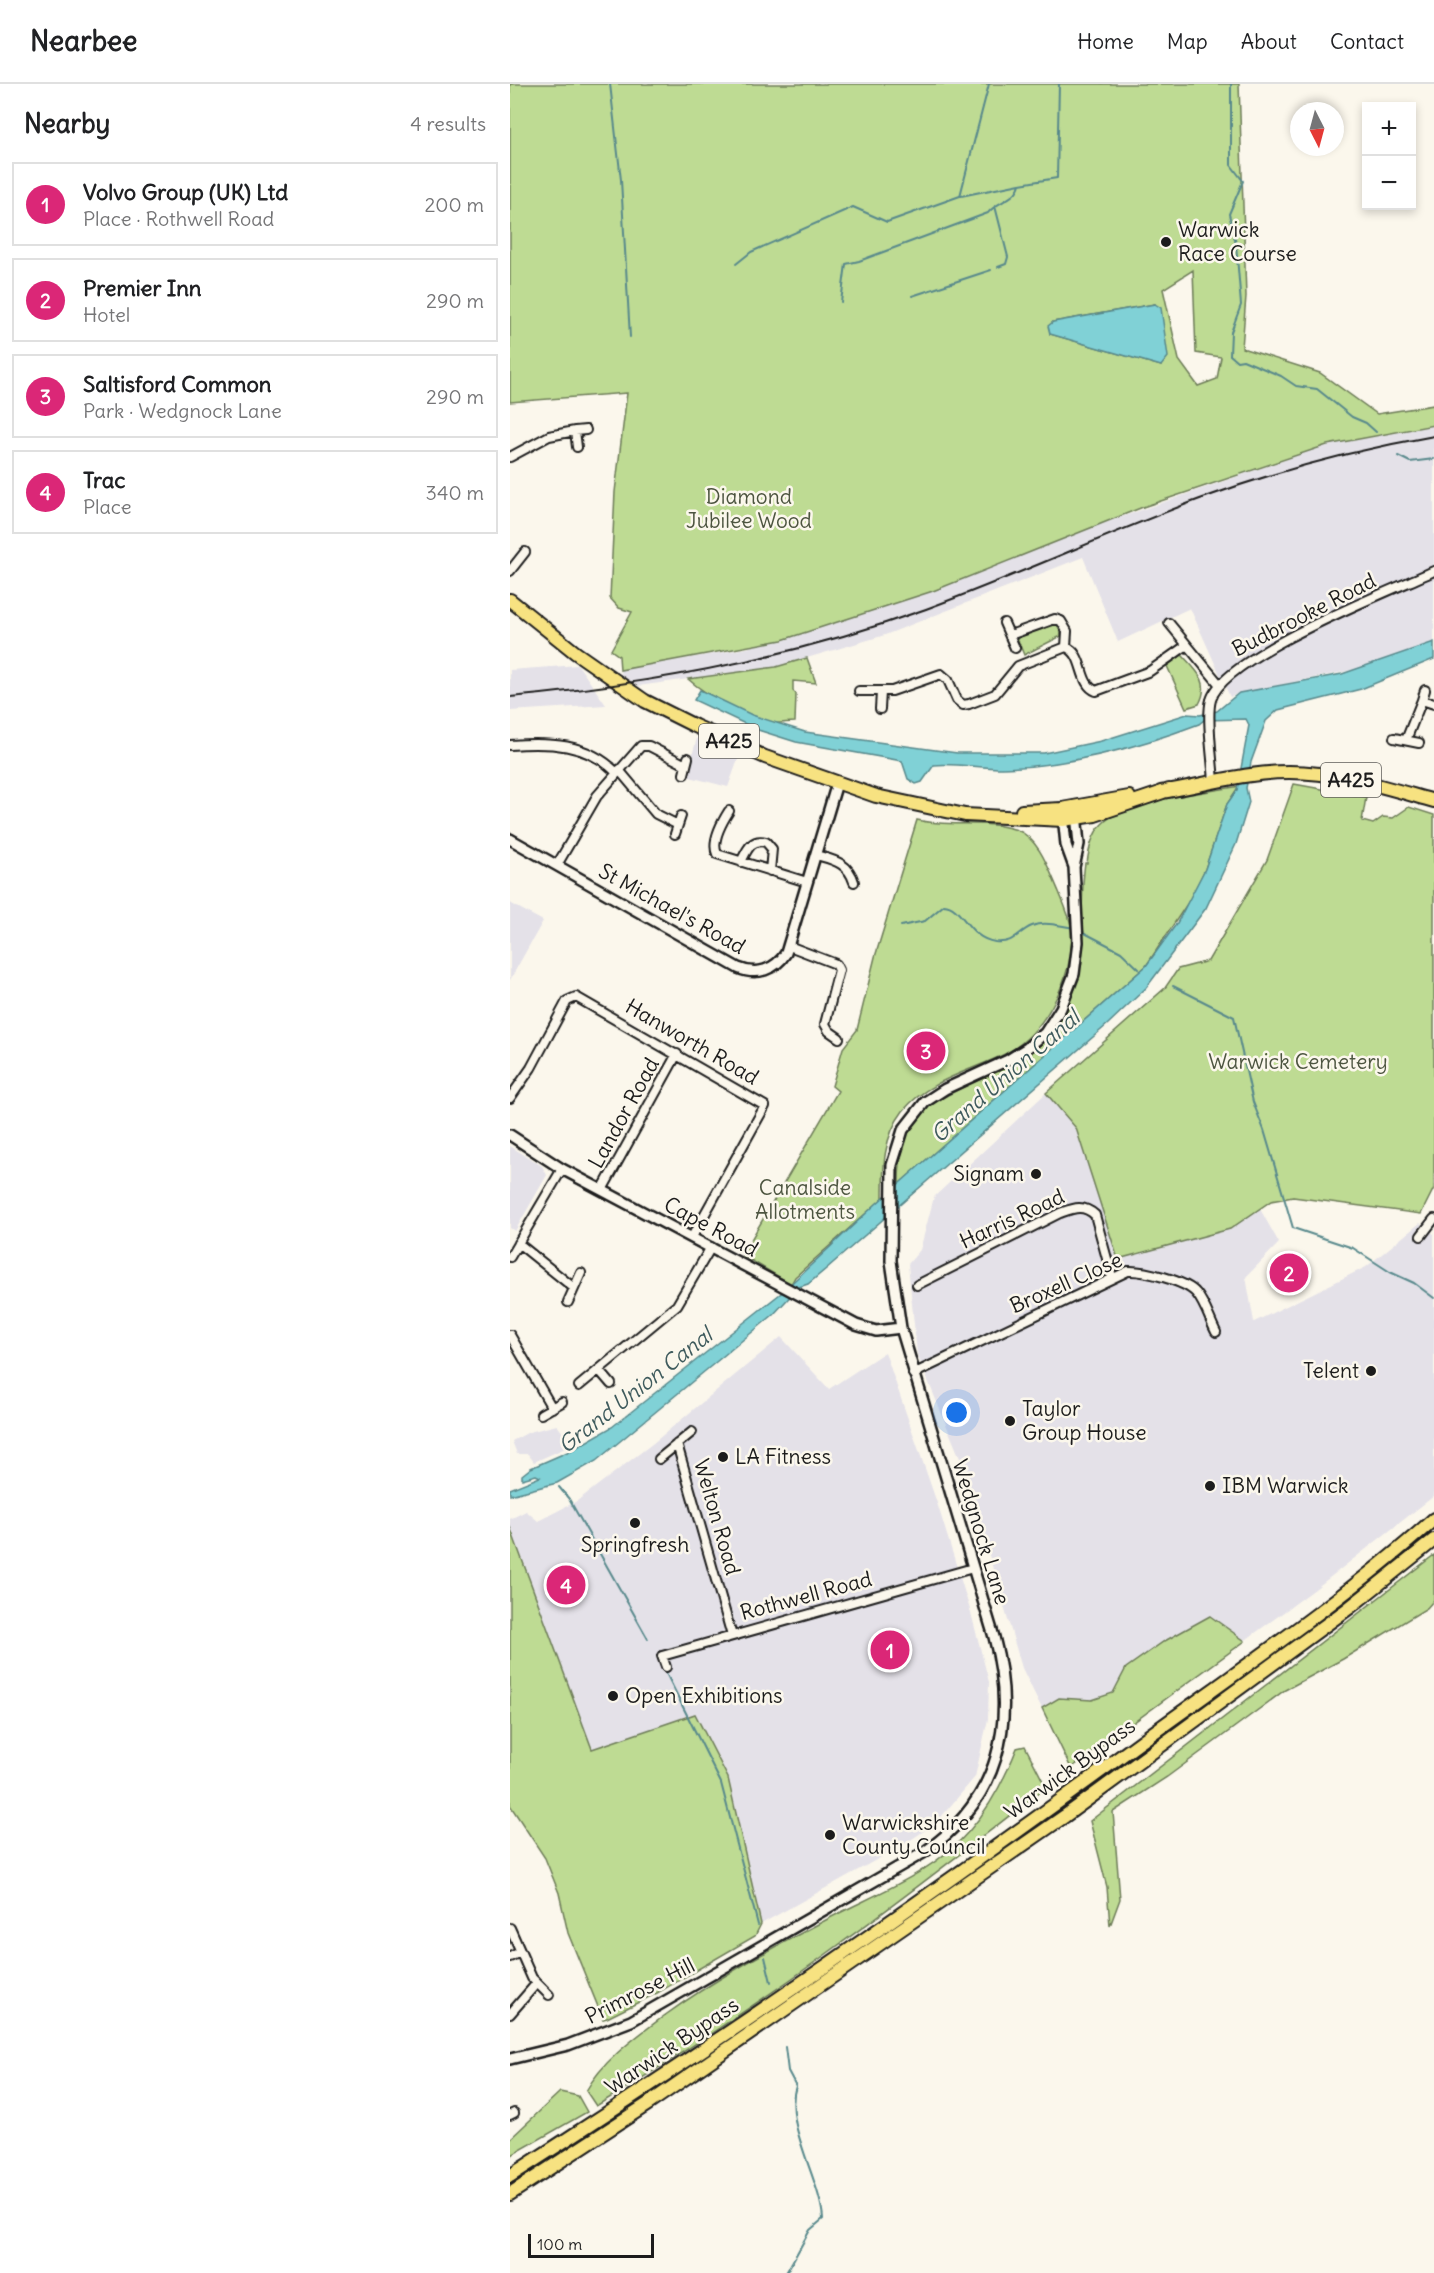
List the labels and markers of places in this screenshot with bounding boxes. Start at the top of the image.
place label: Warwick Race Course [1178,216,1297,267]
marker: Warwick Race Course [1159,235,1173,249]
pin: 3 [906,1028,946,1074]
place label: Signam [953,1160,1024,1187]
marker: Signam [1029,1167,1043,1181]
pin: 2 [1270,1250,1308,1296]
place label: Telent [1303,1357,1359,1384]
marker: Telent [1364,1364,1378,1378]
place label: Taylor Group House [1022,1395,1147,1446]
marker: Taylor Group House [1003,1414,1017,1428]
place label: LA Fitness [735,1443,831,1470]
marker: LA Fitness [716,1450,730,1464]
place label: IBM Warwick [1222,1472,1349,1499]
marker: IBM Warwick [1203,1479,1217,1493]
marker: Springfresh [628,1516,642,1530]
place label: Springfresh [581,1531,689,1558]
pin: 4 [546,1562,586,1608]
pin: 1 [870,1628,910,1672]
place label: Open Exhibitions [625,1682,783,1709]
marker: Open Exhibitions [606,1689,620,1703]
place label: Warwickshire County Council [842,1809,986,1860]
marker: Warwickshire County Council [823,1828,837,1842]

